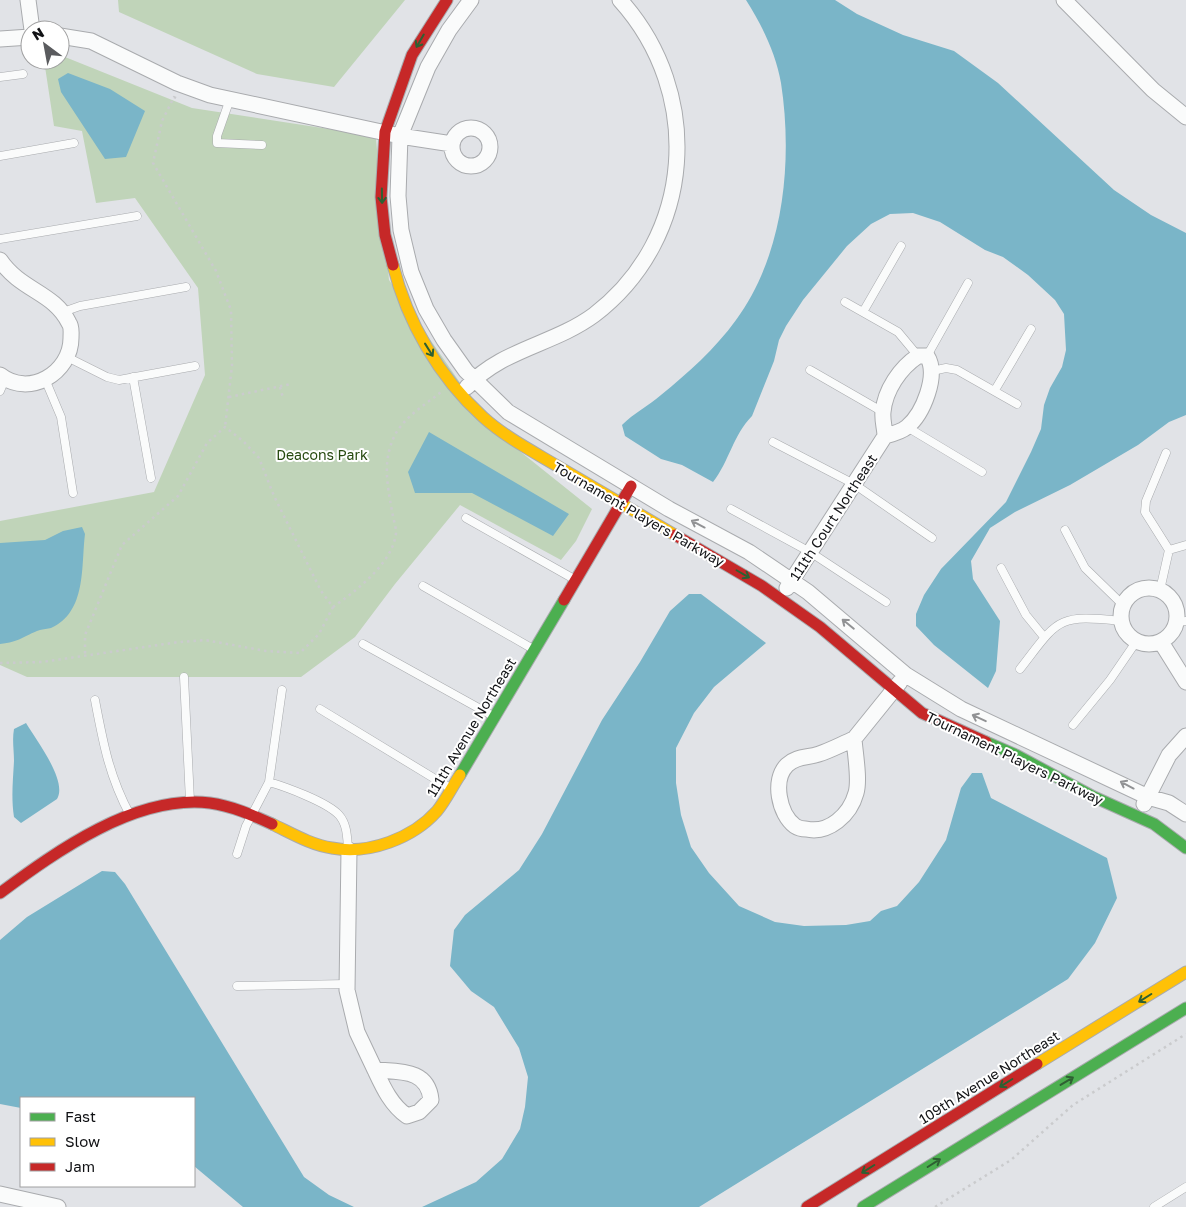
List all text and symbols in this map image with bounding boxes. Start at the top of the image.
north arrow [20,20,70,70]
text: N [29,24,47,44]
one-way arrow [415,33,425,47]
one-way arrow [377,188,387,204]
one-way arrow [424,342,434,356]
park label: Deacons Park [276,446,368,463]
street label: 111th Court Northeast [786,451,880,583]
street label: Tournament Players Parkway [550,458,728,570]
one-way arrow [691,519,706,529]
one-way arrow [735,569,750,579]
one-way arrow [841,618,854,629]
street label: 111th Avenue Northeast [423,654,519,800]
street label: Tournament Players Parkway [924,708,1106,808]
one-way arrow [972,712,987,722]
one-way arrow [1120,780,1134,790]
one-way arrow [1138,993,1152,1003]
street label: 109th Avenue Northeast [916,1027,1062,1127]
one-way arrow [1060,1075,1074,1085]
one-way arrow [1000,1079,1014,1089]
legend [20,1097,195,1187]
text: Fast [65,1107,96,1125]
text: Slow [65,1132,100,1150]
text: Jam [65,1157,95,1175]
one-way arrow [927,1157,941,1167]
one-way arrow [862,1164,876,1174]

